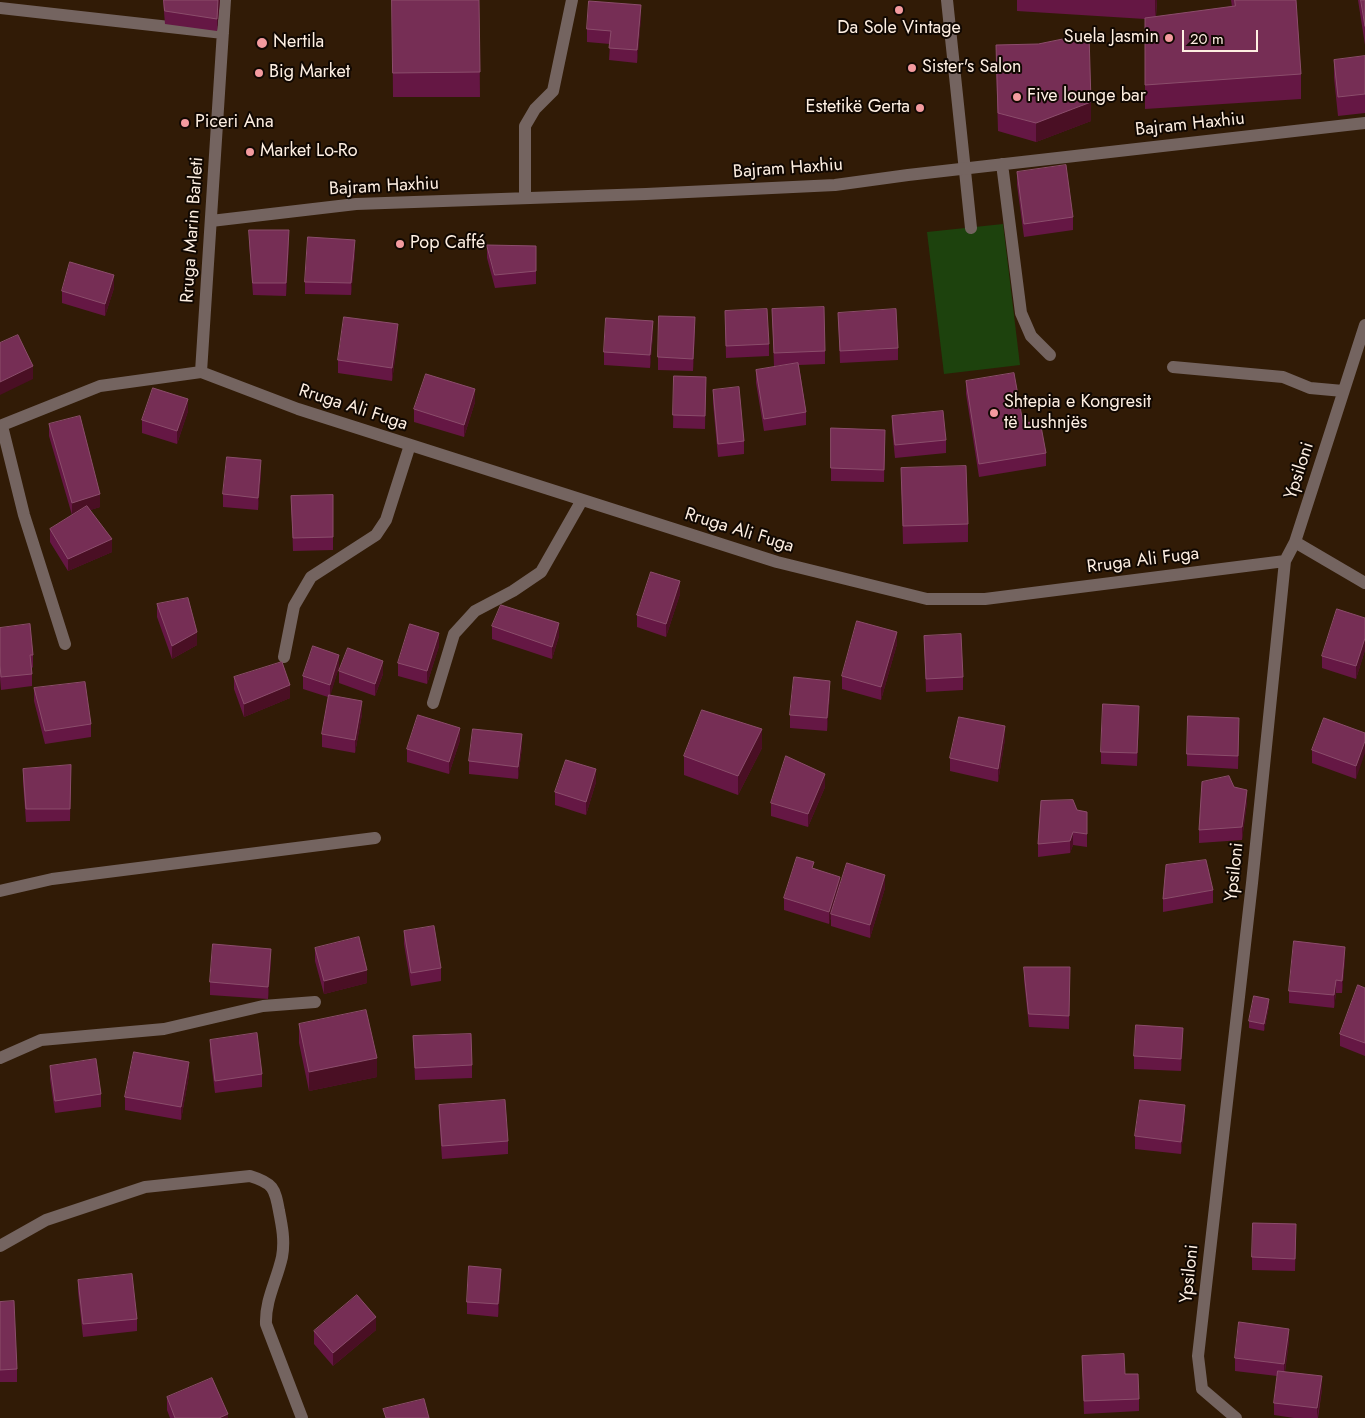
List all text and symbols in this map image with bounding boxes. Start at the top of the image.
marker: Da Sole Vintage [893,4,905,16]
place label: Da Sole Vintage [837,18,961,40]
scale bar [1185,20,1261,52]
place label: Suela Jasmin [1064,27,1159,49]
text: 20 m [1190,28,1224,50]
place label: Nertila [273,32,324,54]
marker: Suela Jasmin [1163,32,1175,44]
marker: Nertila [255,36,269,50]
place label: Sister's Salon [922,57,1021,79]
place label: Big Market [269,62,350,84]
marker: Sister's Salon [906,62,918,74]
marker: Big Market [253,67,265,79]
place label: Five lounge bar [1027,86,1146,108]
marker: Five lounge bar [1011,91,1023,103]
place label: Estetikë Gerta [806,97,910,119]
marker: Estetikë Gerta [914,102,926,114]
street label: Bajram Haxhiu [1134,109,1246,141]
place label: Piceri Ana [195,112,274,134]
marker: Piceri Ana [179,117,191,129]
place label: Market Lo-Ro [260,141,358,163]
marker: Market Lo-Ro [244,146,256,158]
street label: Bajram Haxhiu [732,154,844,184]
street label: Rruga Marin Barleti [177,156,209,304]
street label: Bajram Haxhiu [328,173,440,201]
place label: Pop Caffé [410,233,485,255]
marker: Pop Caffé [394,238,406,250]
street label: Rruga Ali Fuga [296,380,410,436]
place label: Shtepia e Kongresit të Lushnjës [1004,392,1151,434]
marker: Shtepia e Kongresit të Lushnjës [988,407,1000,419]
street label: Ypsiloni [1281,440,1319,502]
street label: Rruga Ali Fuga [682,504,796,558]
street label: Rruga Ali Fuga [1086,543,1200,579]
street label: Ypsiloni [1221,842,1249,902]
street label: Ypsiloni [1176,1244,1204,1304]

